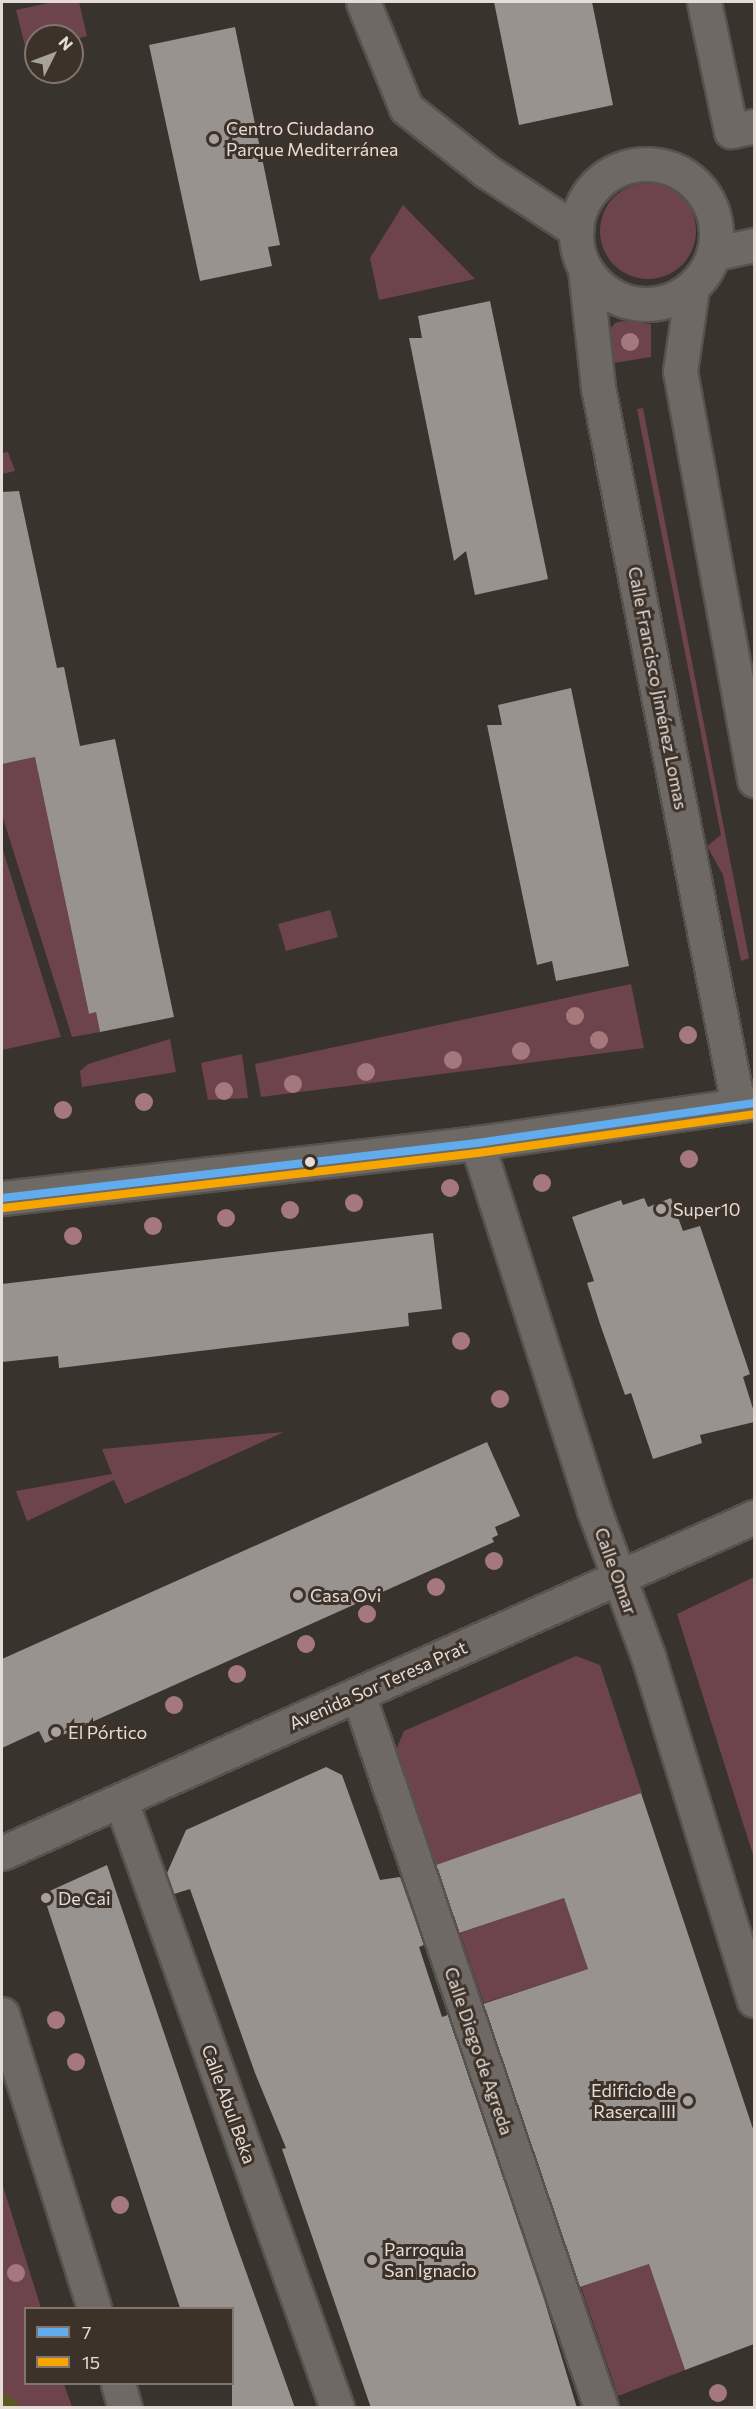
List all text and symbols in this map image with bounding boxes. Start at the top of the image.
north arrow [24,24,84,84]
text: N [55,32,77,54]
place label: Centro Ciudadano Parque Mediterránea [226,118,398,160]
marker: Centro Ciudadano Parque Mediterránea [207,132,221,146]
street label: Calle Francisco Jiménez Lomas [624,565,692,811]
unlabelled marker [304,1156,316,1168]
place label: Super10 [673,1198,740,1220]
marker: Super10 [654,1202,668,1216]
street label: Calle Omar [590,1525,642,1617]
place label: Casa Ovi [310,1584,381,1606]
marker: Casa Ovi [291,1588,305,1602]
street label: Avenida Sor Teresa Prat [286,1636,470,1734]
place label: El Pórtico [68,1721,147,1743]
marker: El Pórtico [49,1725,63,1739]
place label: De Cai [58,1887,111,1909]
marker: De Cai [39,1891,53,1905]
street label: Calle Diego de Agreda [440,1964,518,2138]
street label: Calle Abul Beka [197,2041,261,2167]
place label: Edificio de Raserca III [591,2080,676,2122]
marker: Edificio de Raserca III [681,2094,695,2108]
place label: Parroquia San Ignacio [384,2239,477,2282]
marker: Parroquia San Ignacio [365,2253,379,2267]
legend [24,2307,234,2385]
text: 7 [82,2321,92,2343]
text: 15 [82,2351,100,2373]

